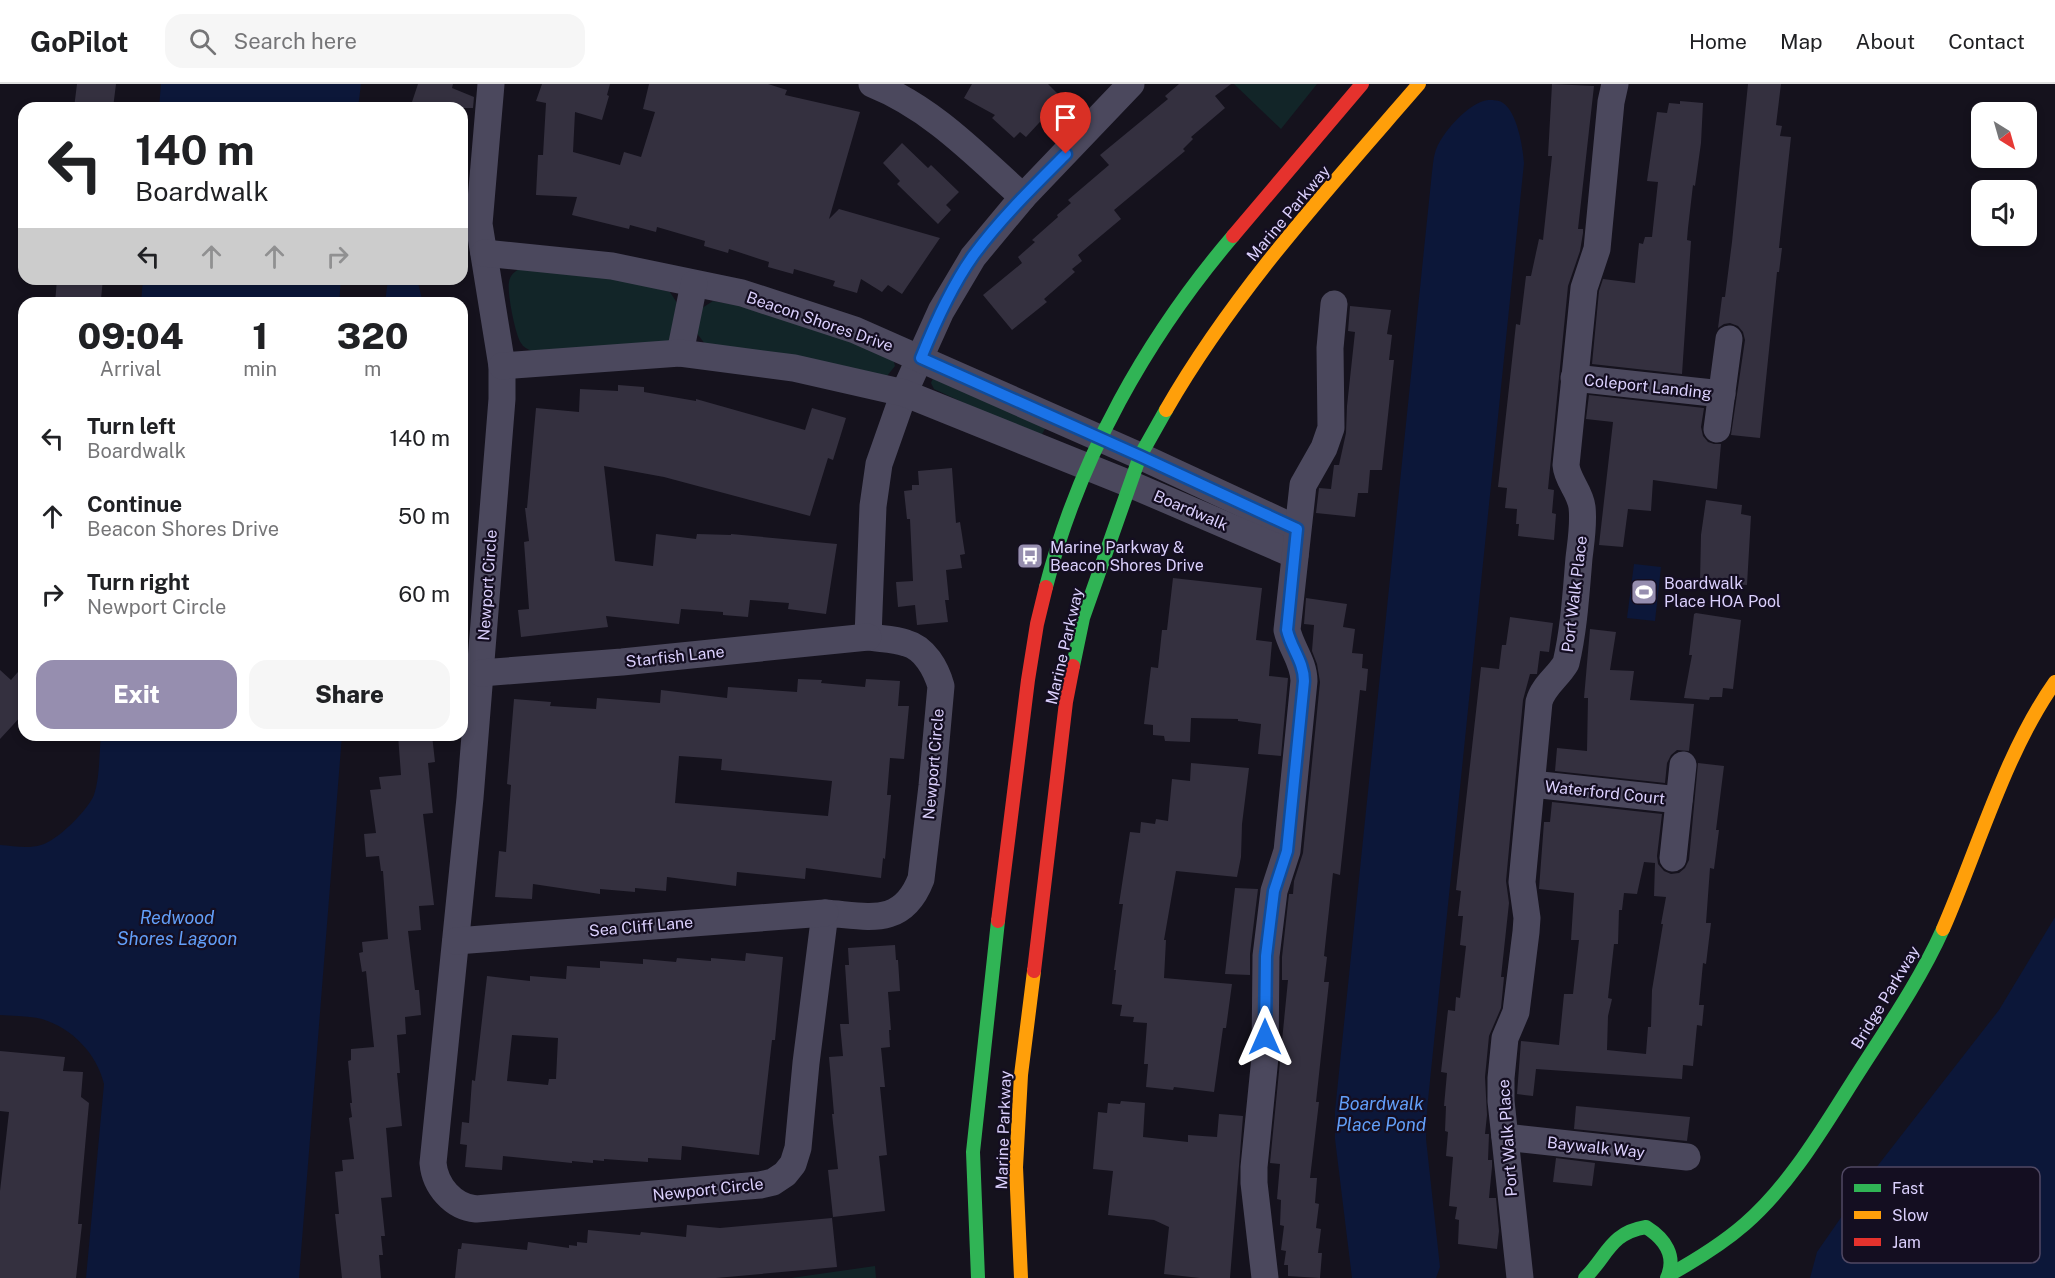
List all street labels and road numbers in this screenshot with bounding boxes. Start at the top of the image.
street label: Marine Parkway [1243,161,1334,265]
street label: Beacon Shores Drive [744,287,896,355]
street label: Coleport Landing [1583,370,1713,403]
street label: Boardwalk [1151,486,1231,535]
street label: Newport Circle [474,529,501,641]
street label: Port Walk Place [1558,535,1591,653]
street label: Marine Parkway [1042,586,1087,706]
street label: Starfish Lane [625,642,725,671]
street label: Newport Circle [919,708,948,820]
street label: Waterford Court [1544,777,1666,808]
street label: Sea Cliff Lane [588,912,694,941]
street label: Bridge Parkway [1847,942,1924,1052]
street label: Marine Parkway [992,1070,1015,1190]
street label: Port Walk Place [1494,1079,1521,1197]
street label: Baywalk Way [1546,1133,1646,1162]
street label: Newport Circle [652,1174,764,1205]

